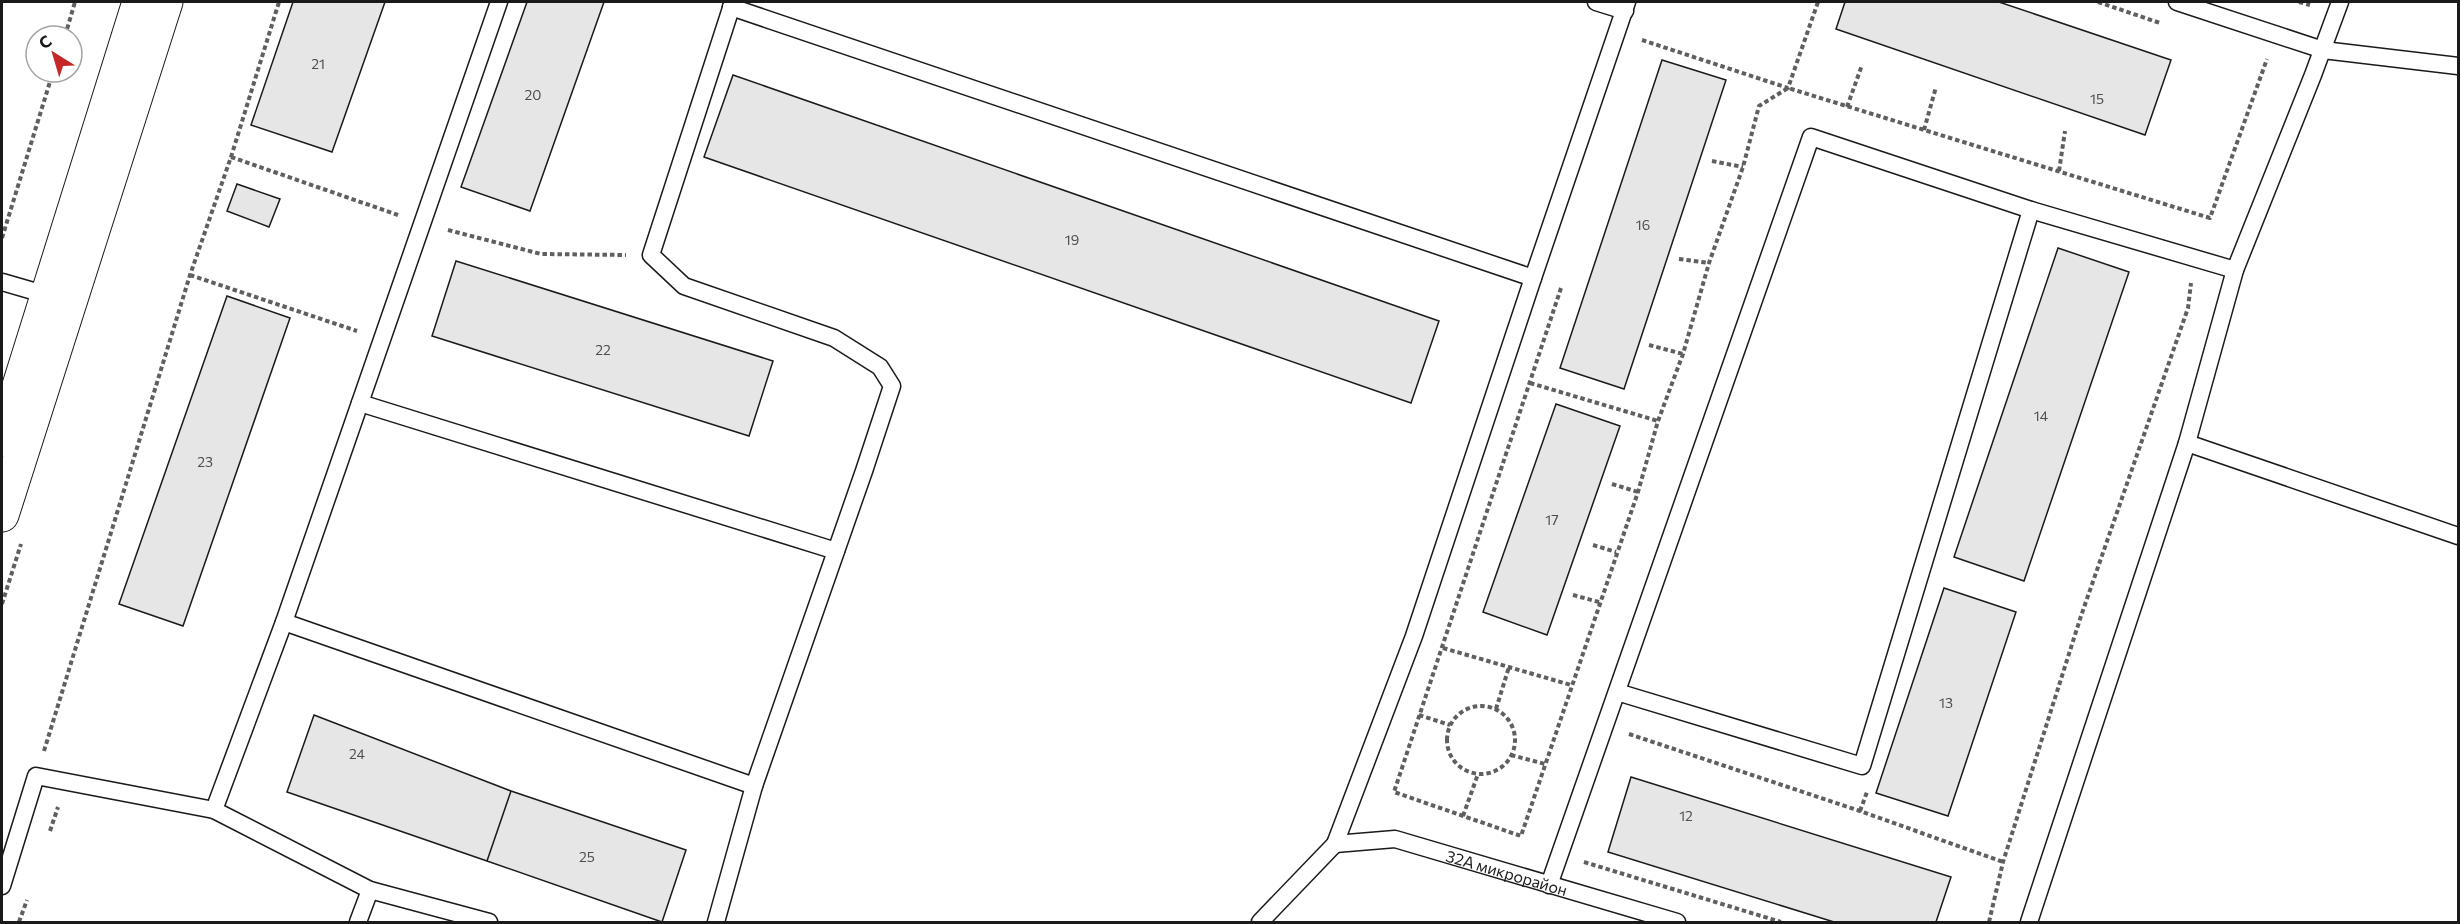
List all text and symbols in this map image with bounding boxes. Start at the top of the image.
north arrow [24,24,84,84]
text: С [35,31,55,52]
house number: 21 [311,55,325,72]
house number: 20 [525,86,541,103]
house number: 15 [2090,90,2104,107]
house number: 16 [1636,216,1650,233]
house number: 19 [1065,231,1079,248]
house number: 22 [595,341,611,358]
house number: 14 [2034,407,2049,424]
house number: 23 [197,453,213,470]
house number: 17 [1545,511,1559,528]
house number: 13 [1939,694,1953,711]
house number: 24 [349,745,366,762]
house number: 12 [1679,807,1693,824]
street label: 32А микрорайон [1444,845,1570,899]
house number: 25 [579,848,595,865]

